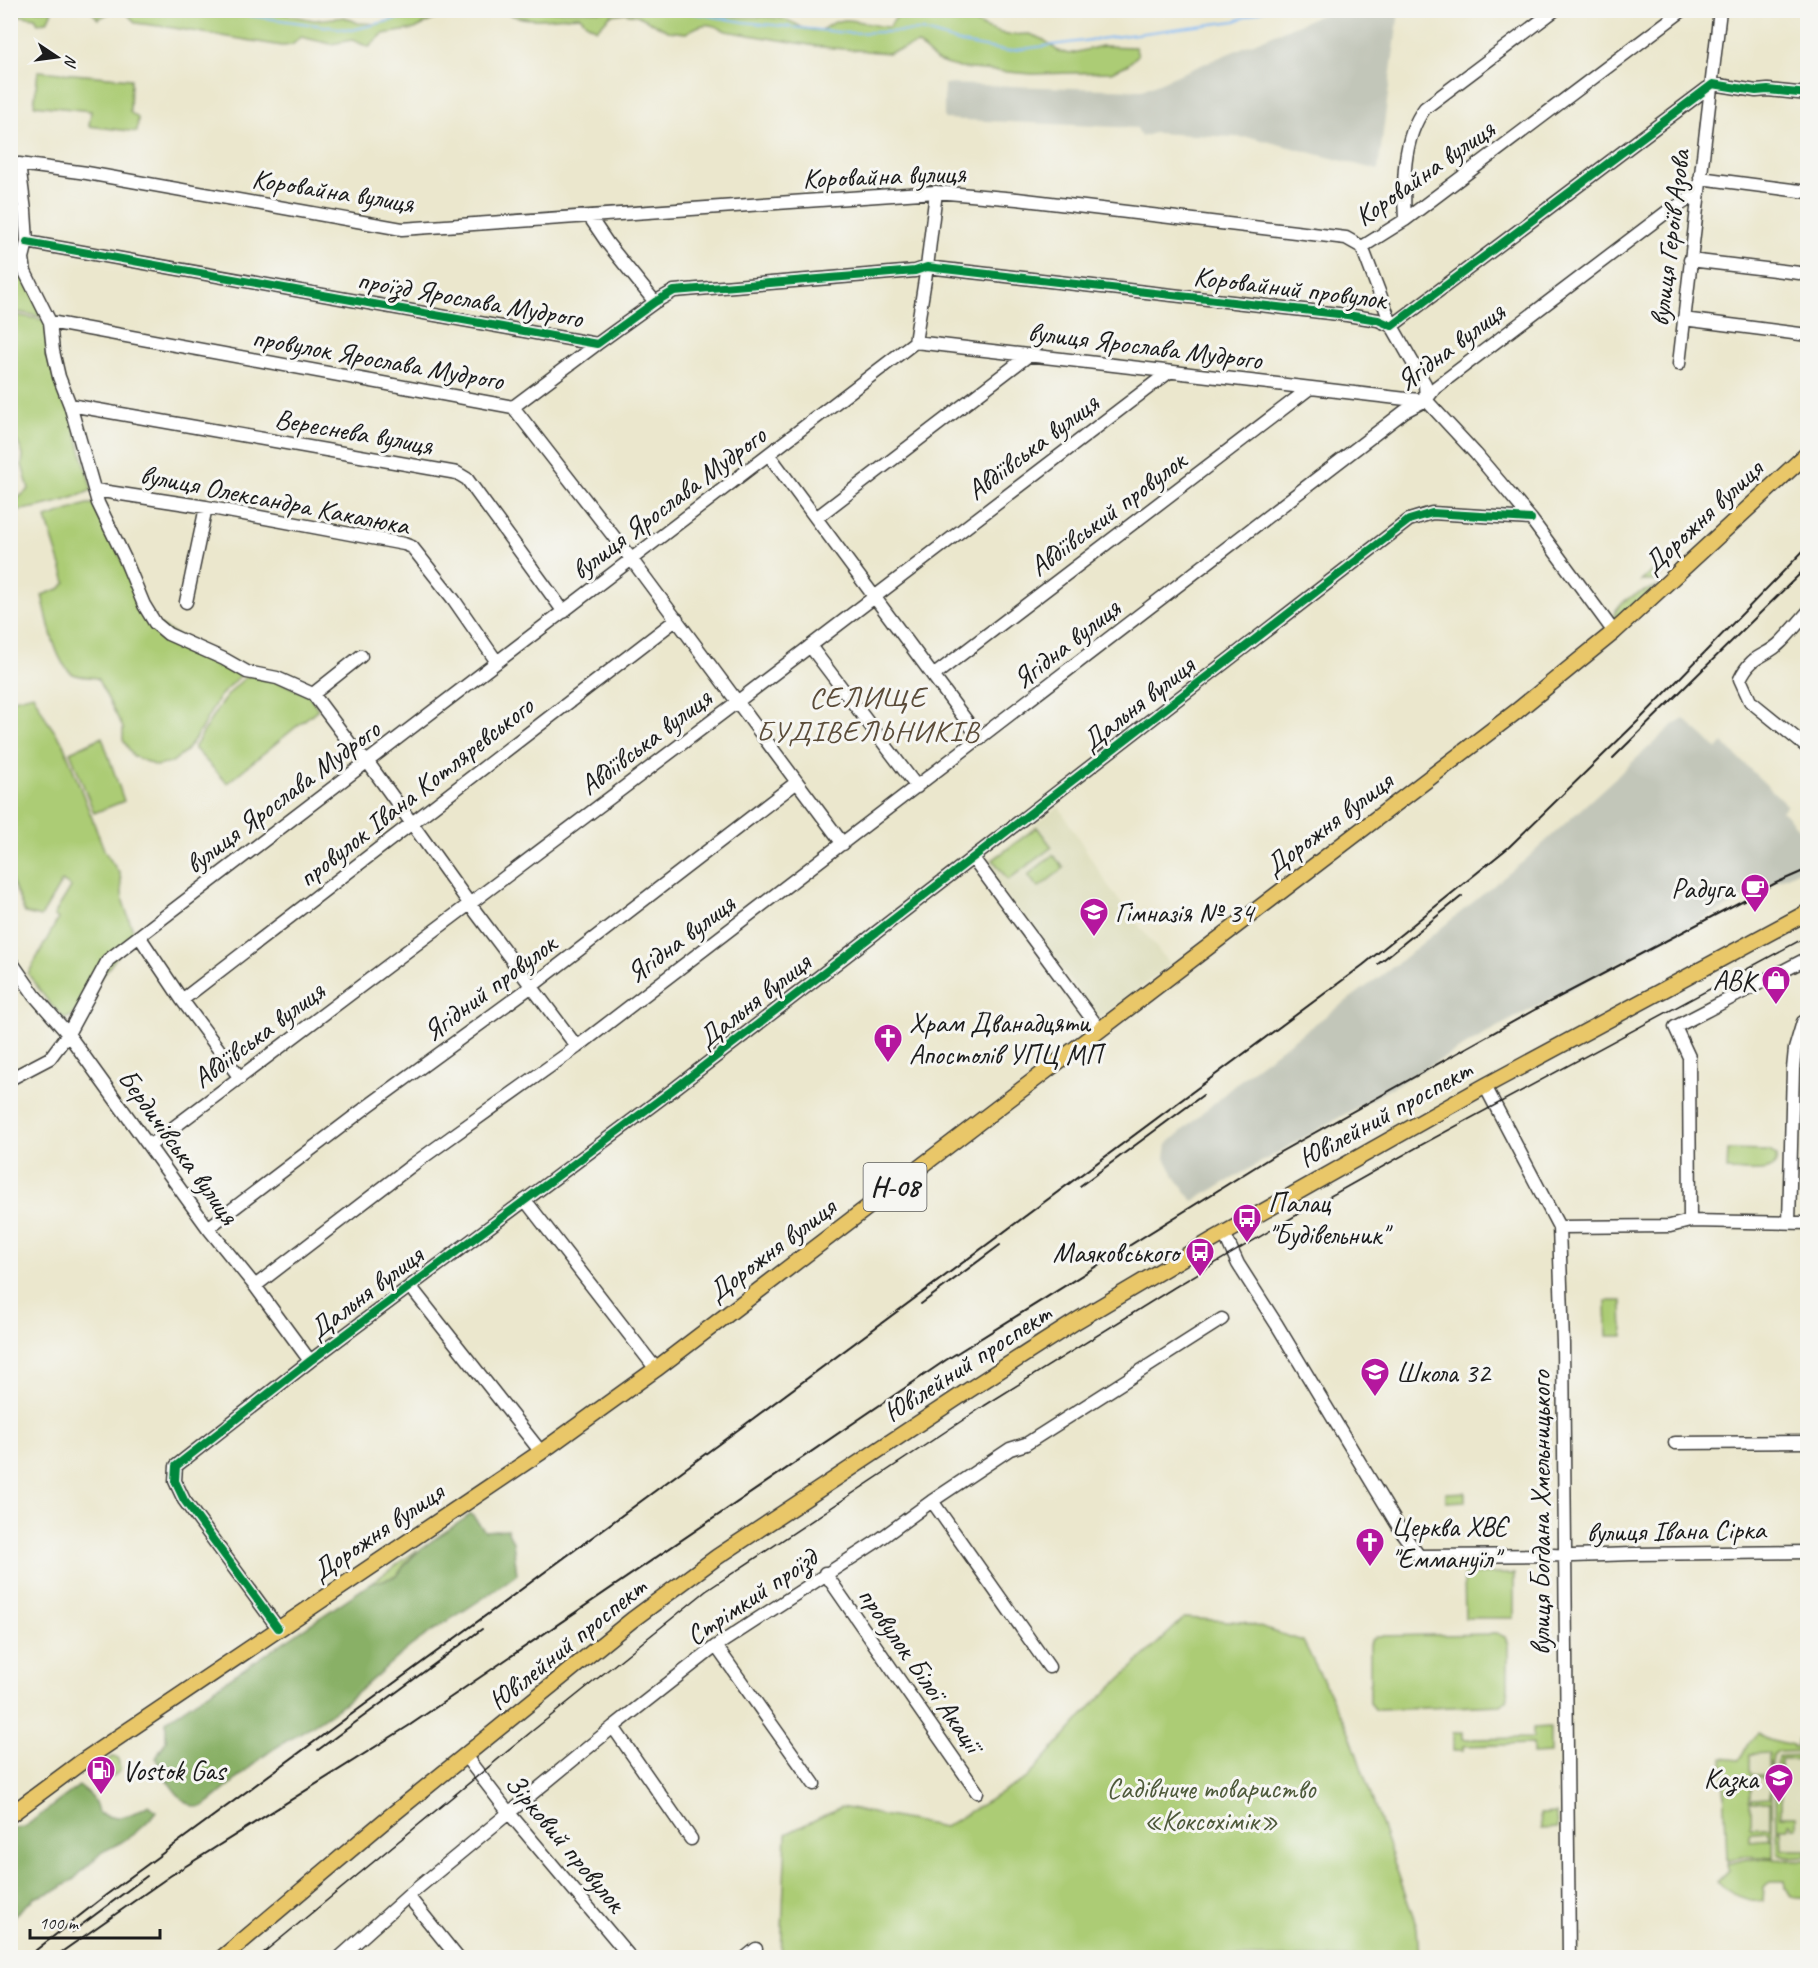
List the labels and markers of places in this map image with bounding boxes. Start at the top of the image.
place label: Радуга [1671,871,1737,906]
cafe icon: Радуга [1739,872,1771,914]
place label: Гімназія № 34 [1115,895,1256,930]
school or university icon: Гімназія № 34 [1078,896,1110,938]
place label: АВК [1713,963,1760,998]
shop icon: АВК [1760,964,1792,1006]
place label: Храм Дванадцяти Апостолів УПЦ МП [909,1005,1107,1072]
church icon: Храм Дванадцяти Апостолів УПЦ МП [872,1022,904,1064]
place label: Палац "Будівельник" [1268,1185,1393,1252]
bus stop icon: Палац "Будівельник" [1231,1202,1263,1244]
place label: Маяковського [1053,1235,1182,1270]
bus stop icon: Маяковського [1184,1236,1216,1278]
place label: Школа 32 [1396,1355,1492,1390]
school or university icon: Школа 32 [1359,1356,1391,1398]
place label: Церква ХВЄ "Еммануїл" [1391,1509,1511,1576]
church icon: Церква ХВЄ "Еммануїл" [1354,1526,1386,1568]
place label: Vostok Gas [122,1753,228,1788]
fuel station icon: Vostok Gas [85,1754,117,1796]
place label: Казка [1704,1761,1760,1797]
school or university icon: Казка [1763,1762,1795,1804]

